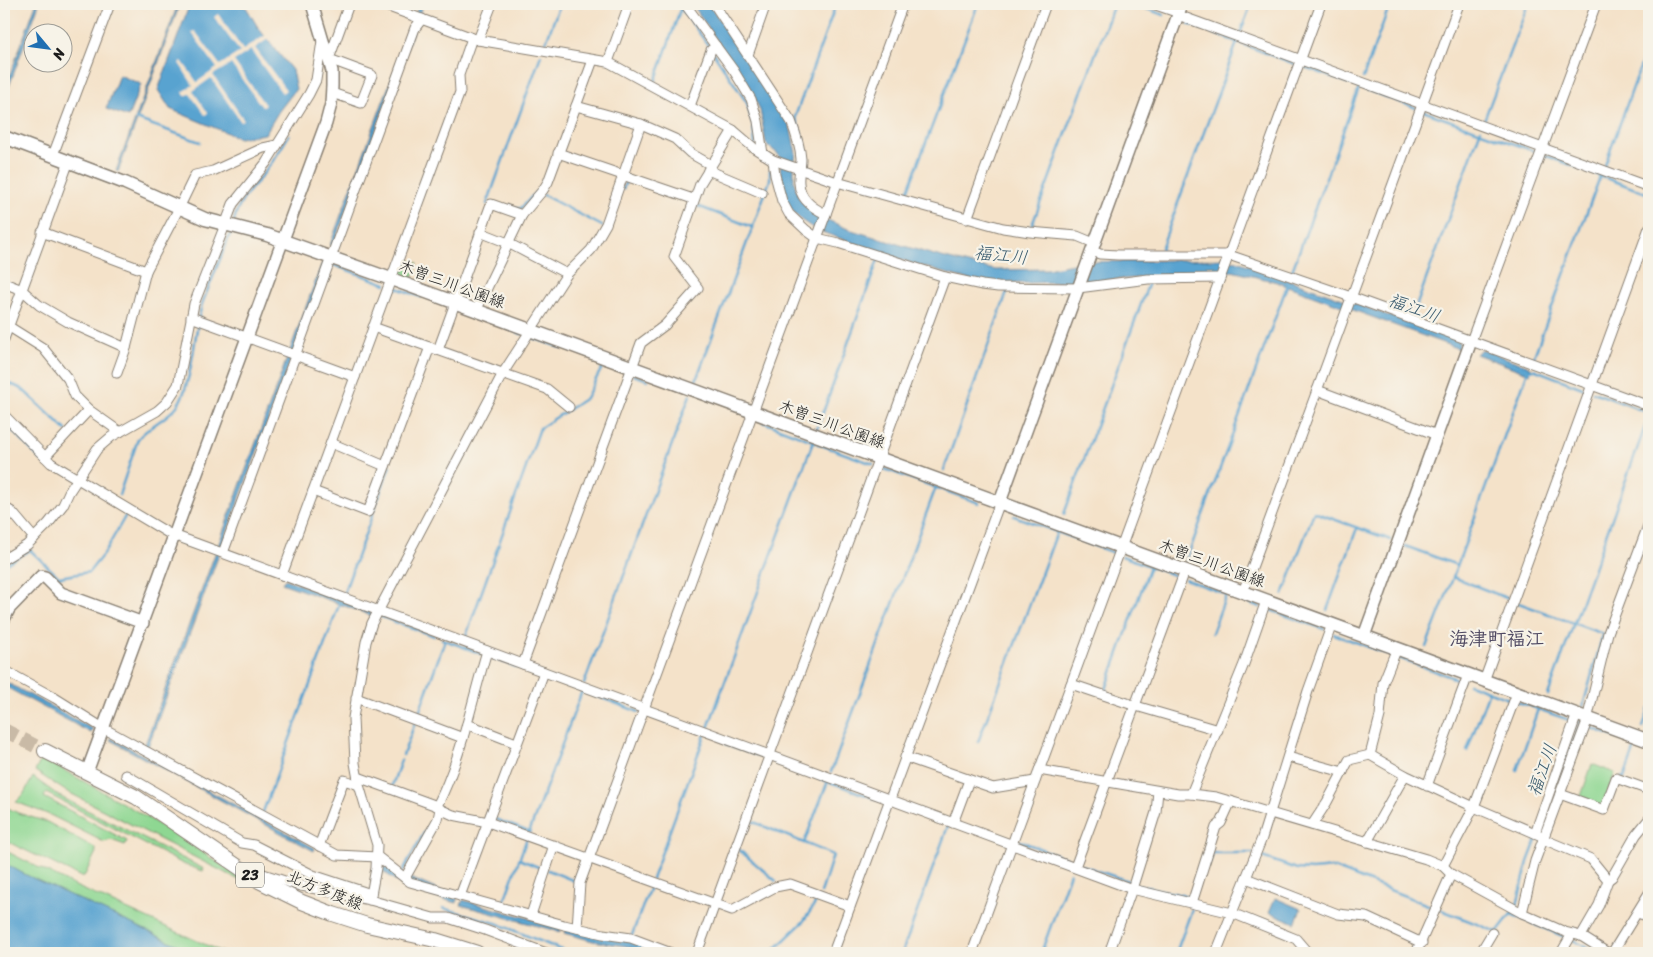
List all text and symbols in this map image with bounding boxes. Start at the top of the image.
north arrow [22,22,72,72]
text: N [46,43,73,65]
water label: 福江川 [972,236,1030,274]
street label: 木曽三川公園線 [394,251,510,317]
water label: 福江川 [1383,284,1445,332]
street label: 木曽三川公園線 [774,391,890,457]
street label: 木曽三川公園線 [1154,530,1270,596]
district label: 海津町福江 [1449,622,1545,655]
water label: 福江川 [1518,739,1566,801]
road number: 23 [236,862,264,888]
street label: 北方多度線 [282,862,368,918]

